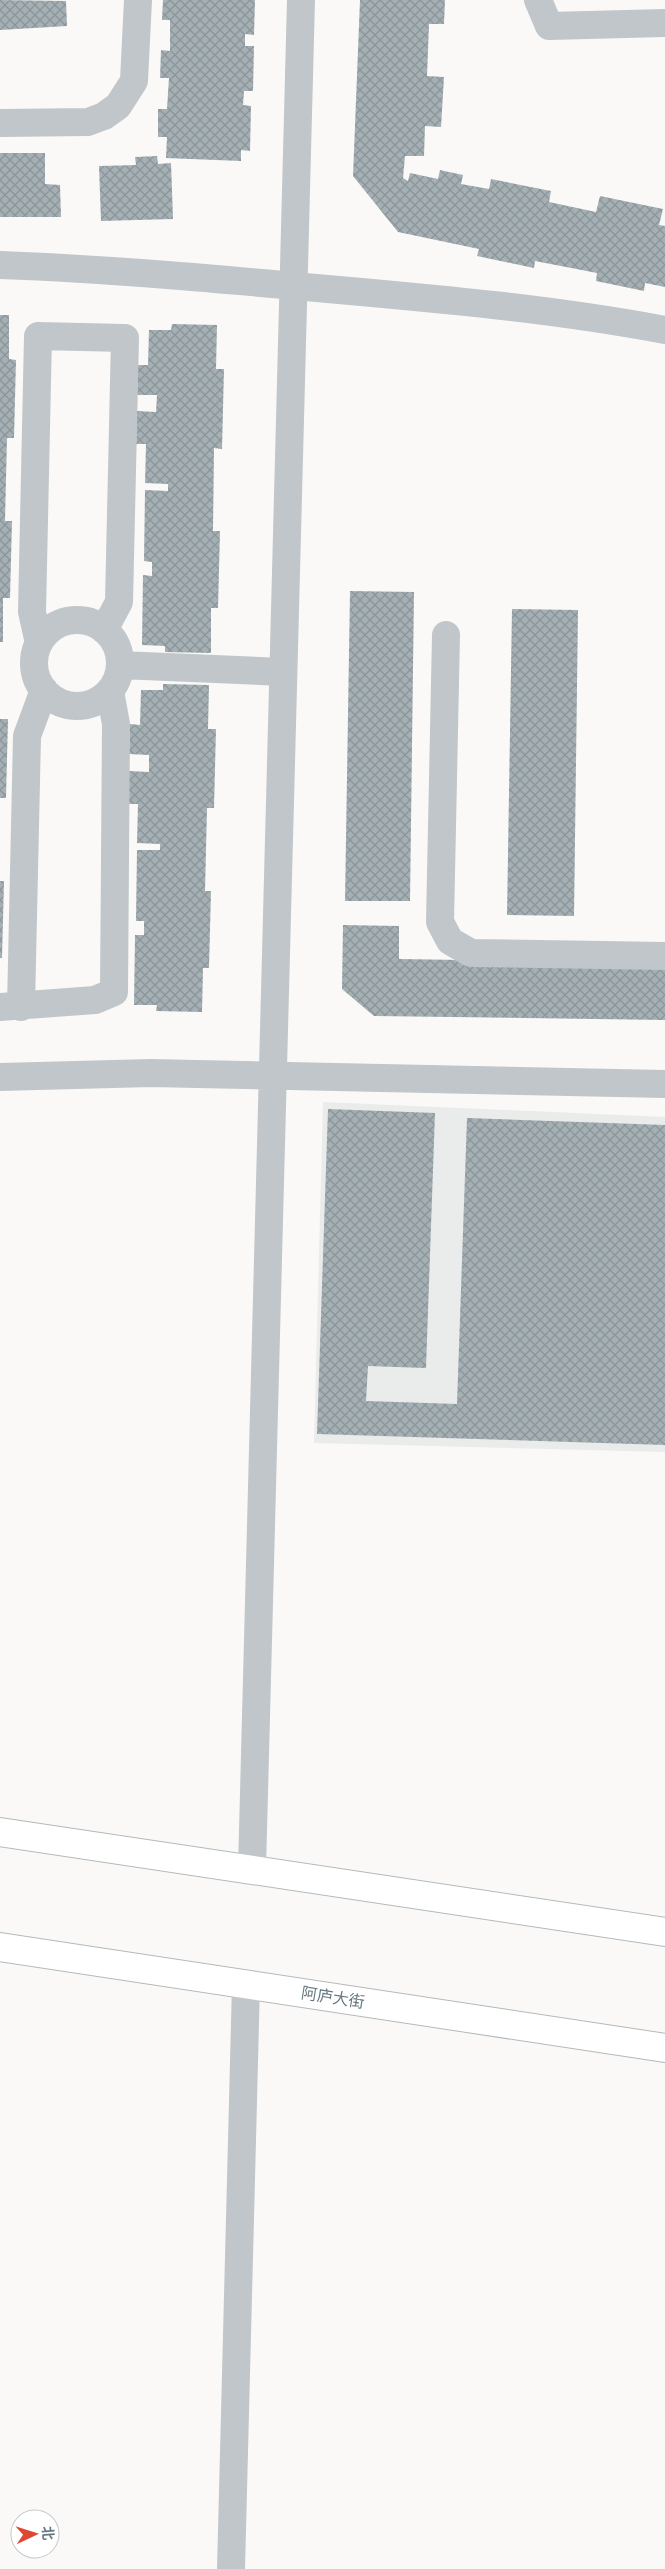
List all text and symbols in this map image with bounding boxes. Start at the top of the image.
street label: 阿庐大街 [300,1982,366,2013]
north arrow [10,2509,60,2559]
text: 北 [39,2525,57,2541]

